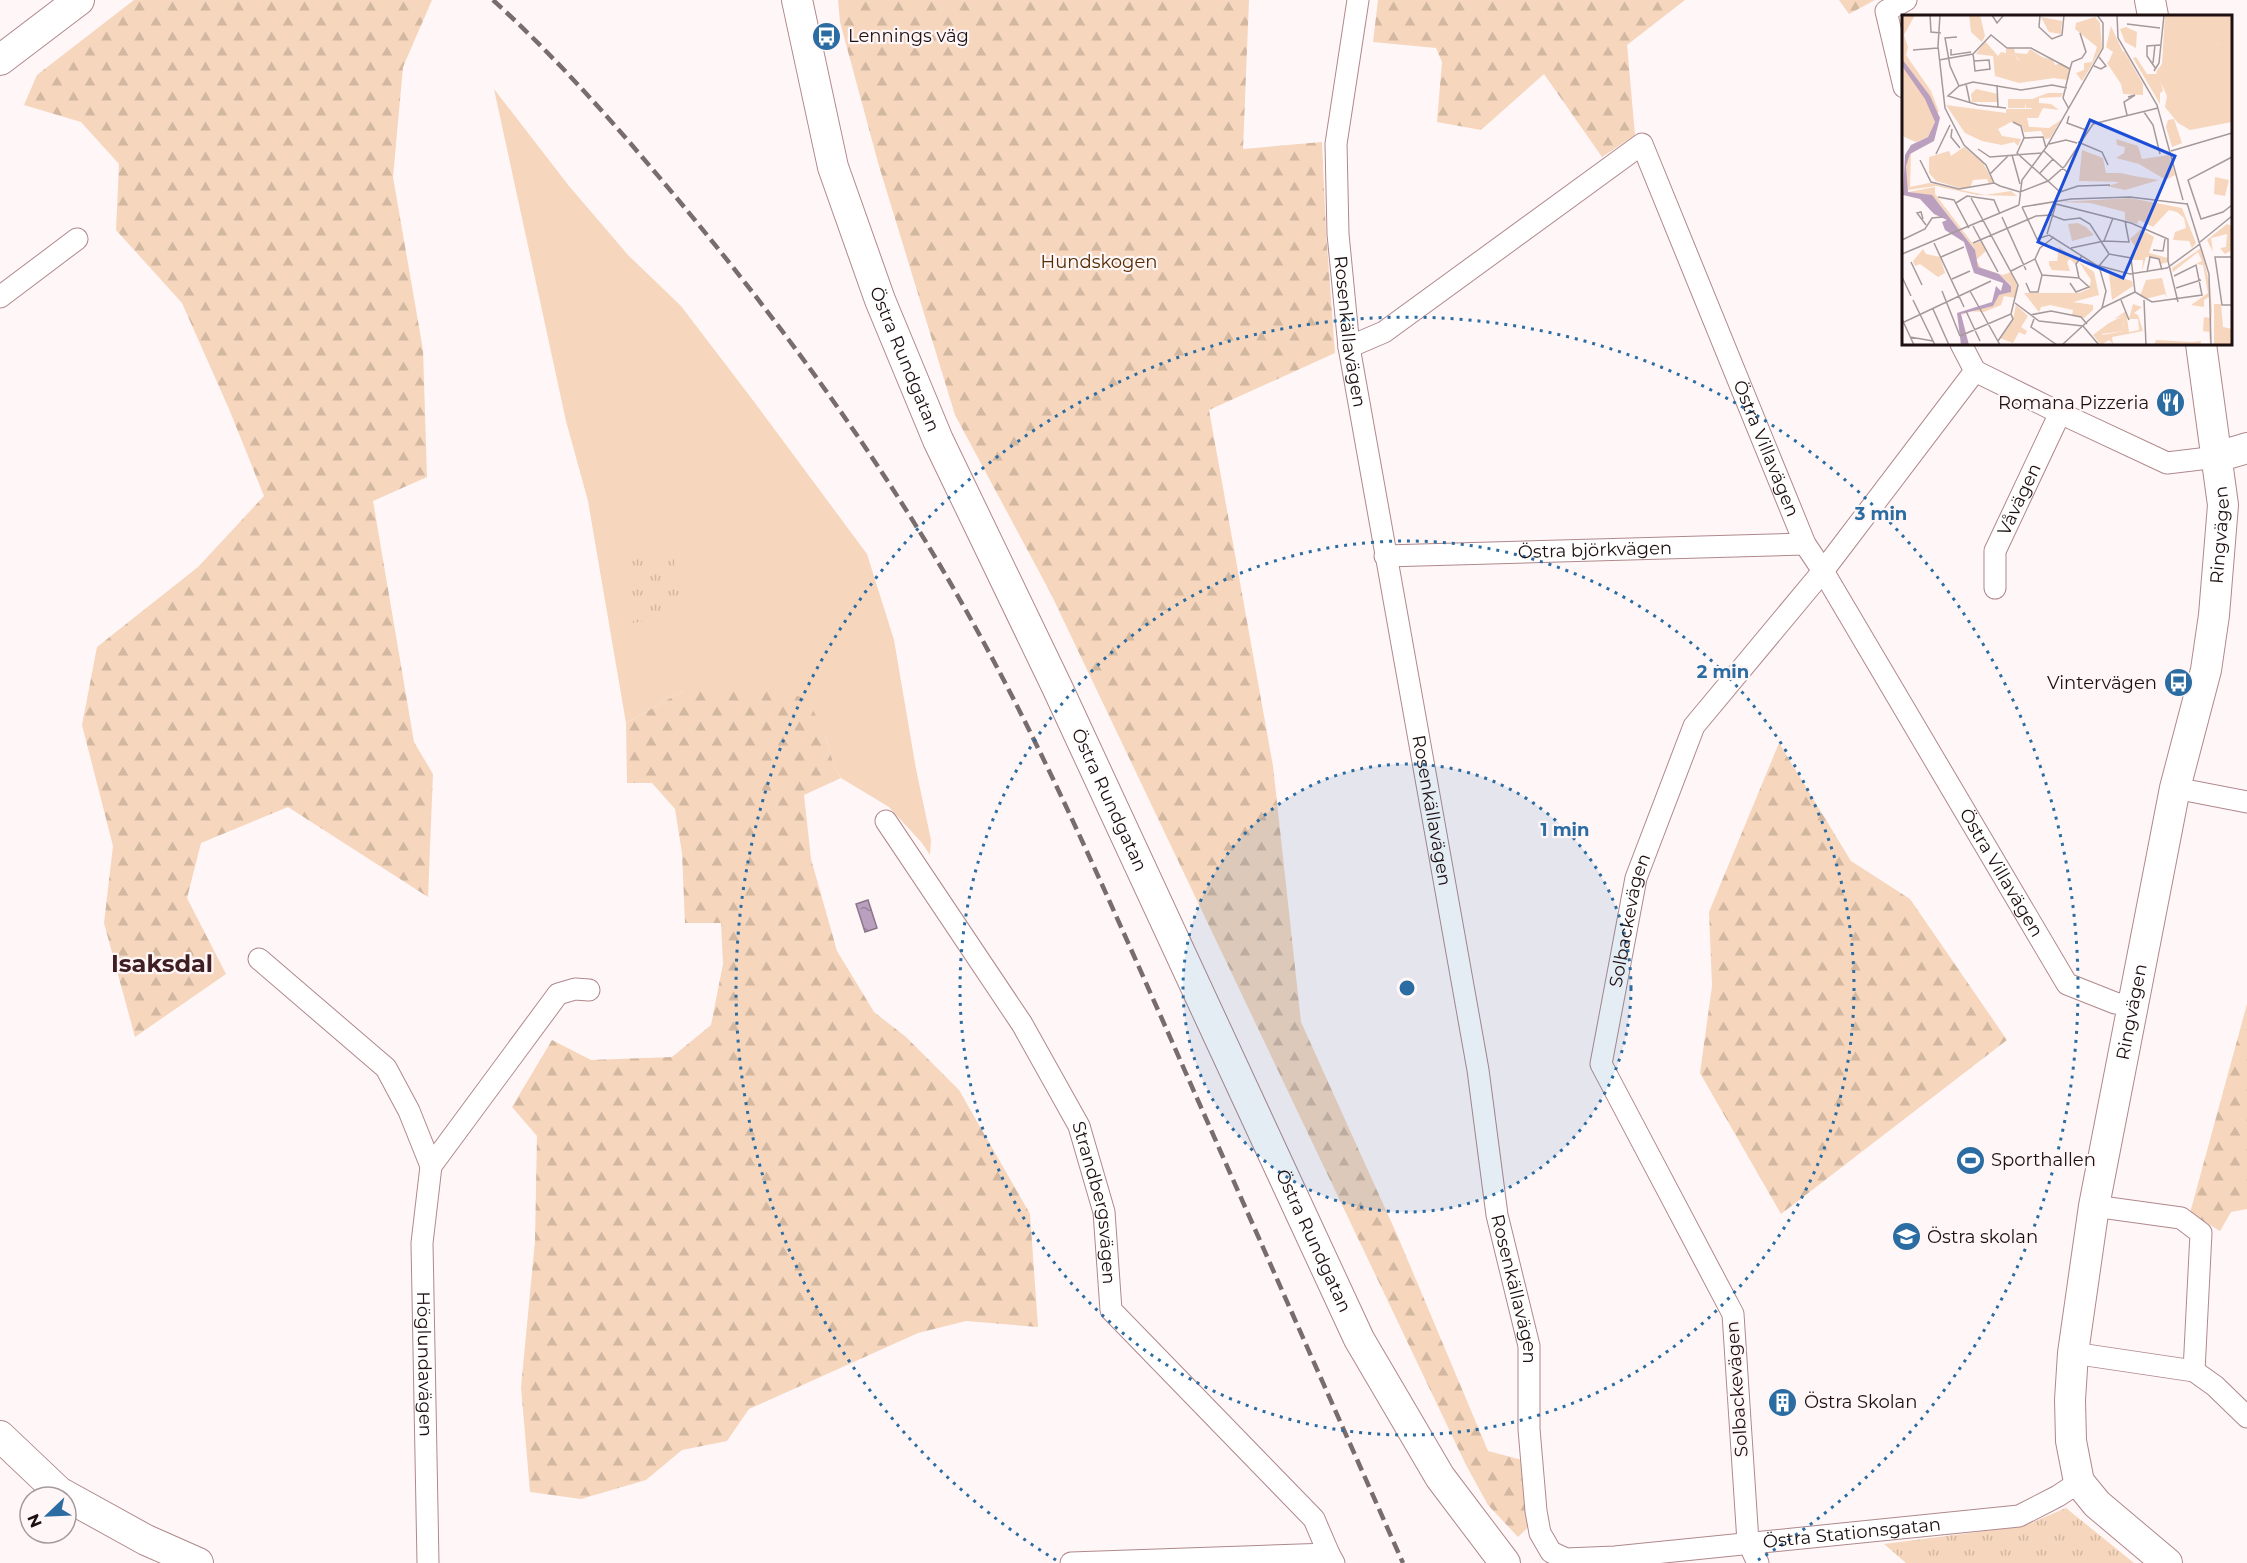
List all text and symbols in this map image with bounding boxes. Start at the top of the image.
inset map [1902,15,2232,345]
bus stop icon: Lennings väg [811,20,843,52]
place label: Lennings väg [848,25,969,47]
park label: Hundskogen [1041,251,1157,273]
street label: Rosenkällavägen [1329,255,1371,409]
street label: Östra Rundgatan [865,284,944,435]
street label: Östra Villavägen [1728,377,1804,520]
restaurant icon: Romana Pizzeria [2154,387,2186,419]
place label: Romana Pizzeria [1998,392,2149,414]
street label: Våvägen [1993,460,2046,539]
street label: Ringvägen [2206,485,2234,585]
text: 3 min [1854,503,1907,525]
street label: Östra björkvägen [1518,537,1672,563]
text: 2 min [1697,661,1749,683]
bus stop icon: Vintervägen [2162,667,2194,699]
place label: Vintervägen [2047,672,2157,694]
street label: Östra Rundgatan [1067,725,1152,875]
street label: Rosenkällavägen [1407,733,1456,888]
street label: Östra Villavägen [1955,804,2048,941]
text: 1 min [1541,819,1589,841]
street label: Solbackevägen [1605,850,1655,989]
district label: Isaksdal [111,949,213,978]
street label: Ringvägen [2112,962,2152,1062]
centre of rings [1397,978,1417,998]
street label: Strandbergsvägen [1067,1119,1120,1285]
sports icon: Sporthallen [1954,1144,1986,1176]
place label: Sporthallen [1991,1149,2096,1171]
street label: Östra Rundgatan [1271,1166,1356,1316]
street label: Rosenkällavägen [1486,1212,1540,1364]
school or university icon: Östra skolan [1890,1221,1922,1253]
place label: Östra skolan [1927,1226,2038,1248]
street label: Höglundavägen [412,1291,437,1437]
street label: Solbackevägen [1721,1320,1753,1458]
building icon: Östra Skolan [1767,1386,1799,1418]
place label: Östra Skolan [1804,1391,1917,1413]
north arrow [18,1485,78,1545]
text: N [23,1511,46,1530]
street label: Östra Stationsgatan [1762,1513,1942,1553]

